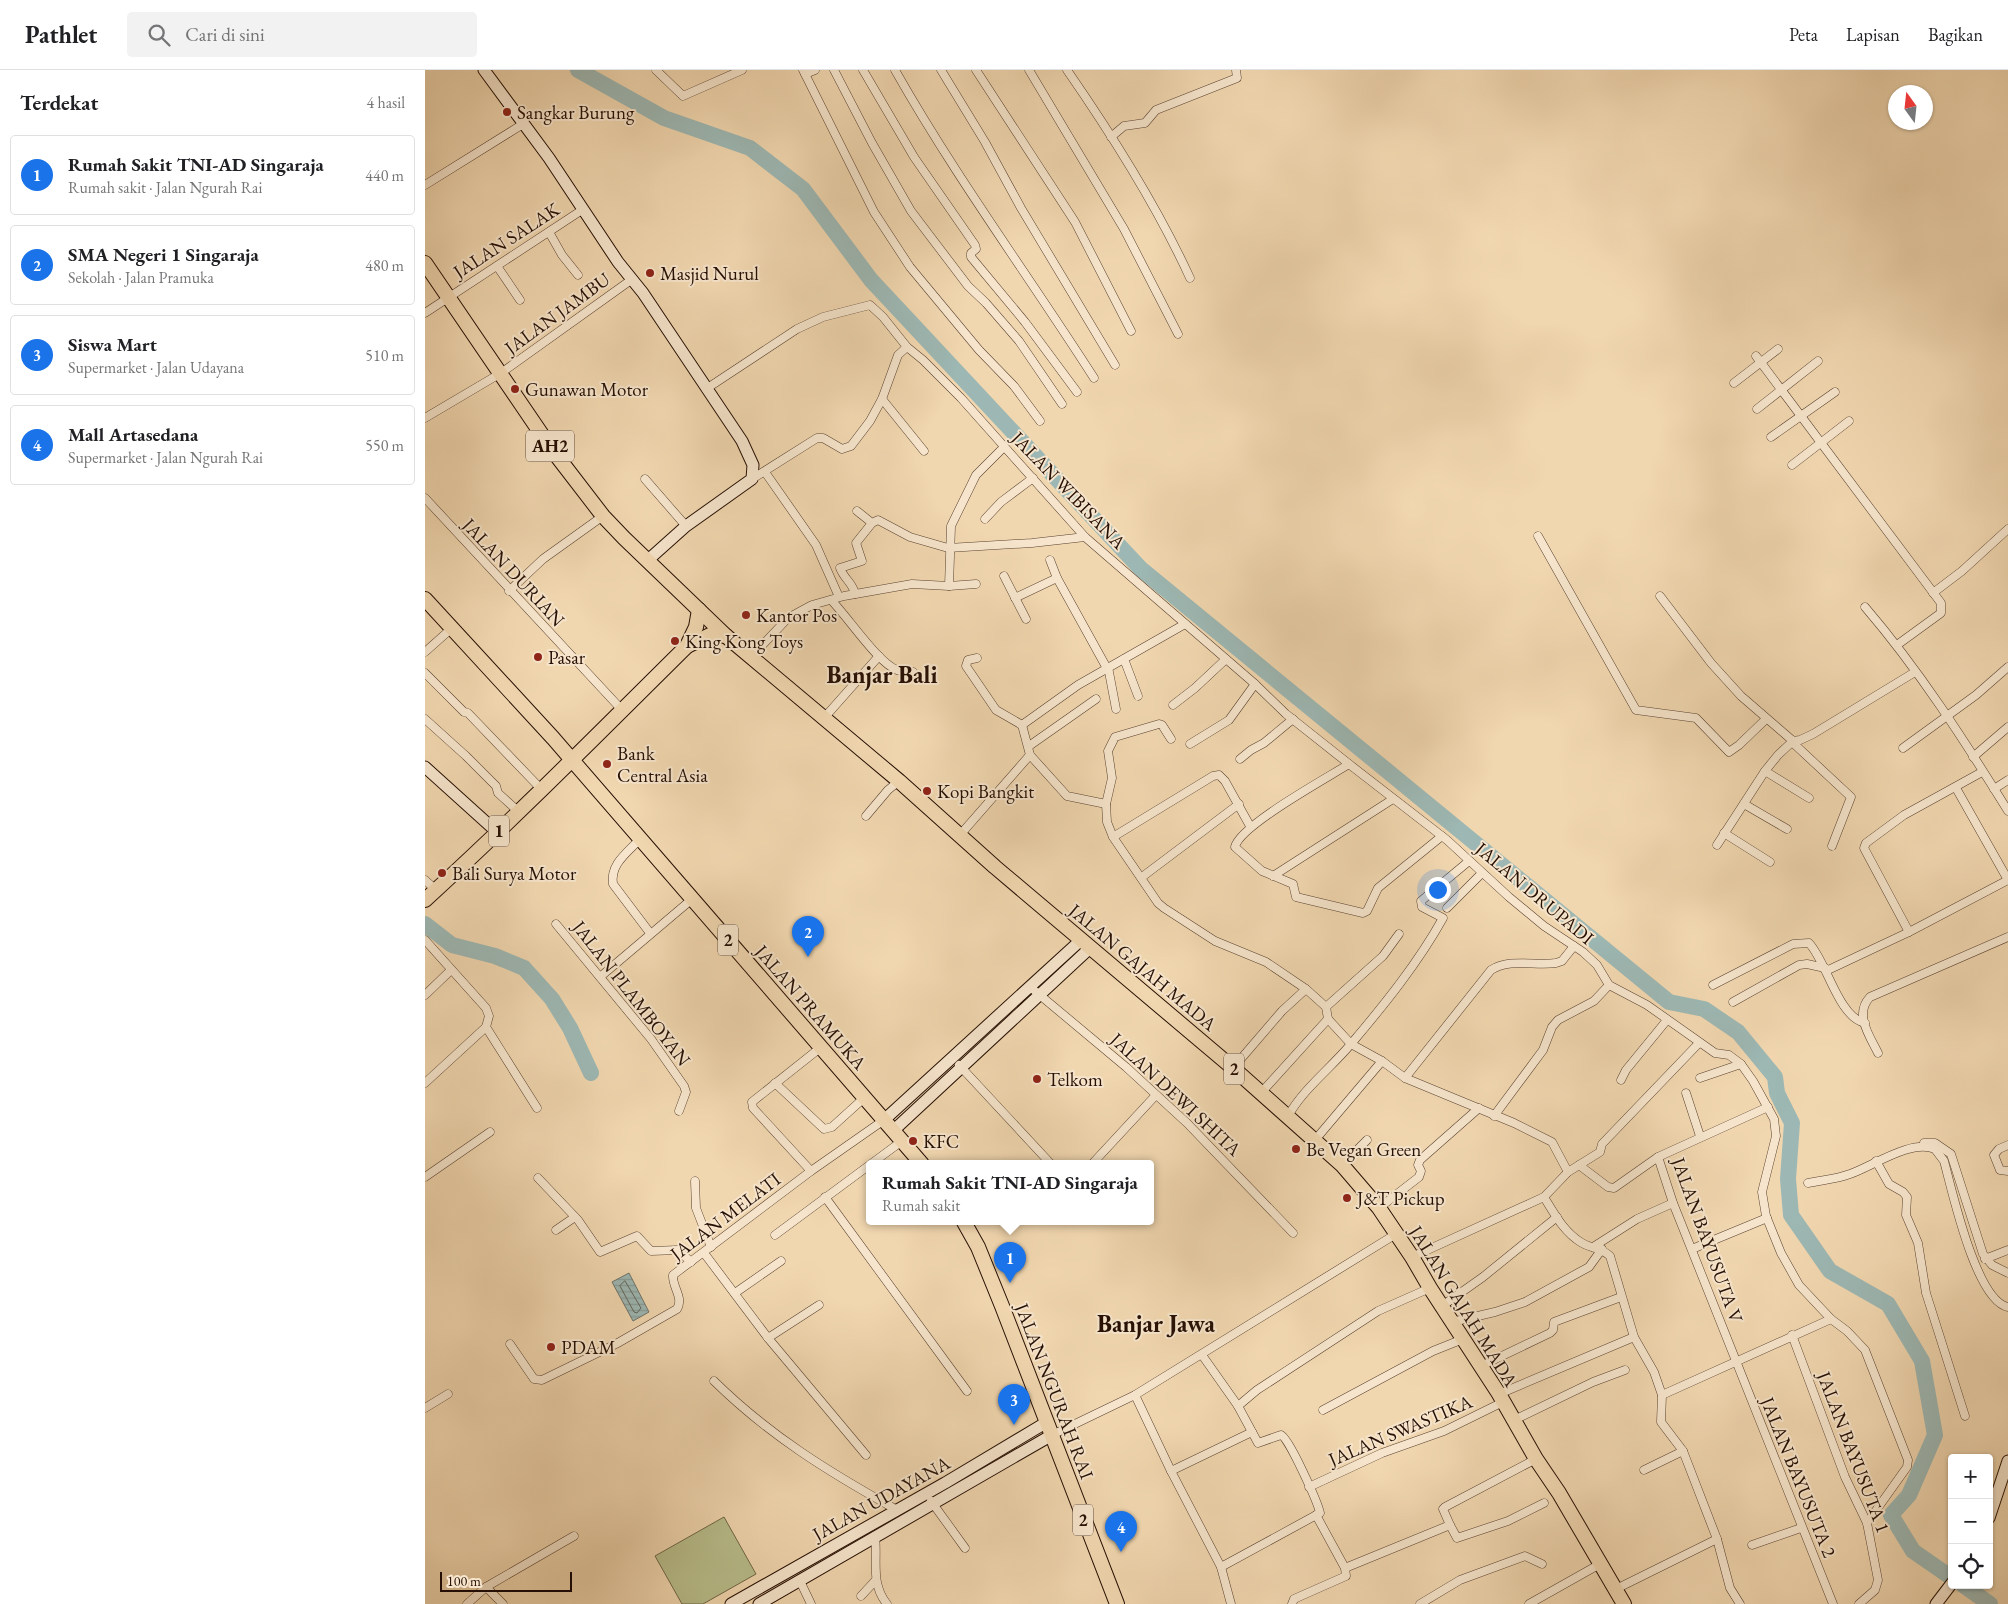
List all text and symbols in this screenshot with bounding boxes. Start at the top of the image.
search box [127,12,477,57]
text: Pathlet [25,19,97,50]
icon: search [145,21,173,49]
text: Cari di sini [185,22,265,47]
text: Peta [1789,23,1818,46]
text: Lapisan [1846,23,1900,46]
text: Bagikan [1928,23,1983,46]
north arrow [1888,85,1933,130]
text: Terdekat [20,89,98,116]
text: 4 hasil [367,92,405,113]
place label: Sangkar Burung [517,100,635,125]
marker: Sangkar Burung [501,106,513,118]
text: Rumah Sakit TNI-AD Singaraja [68,152,324,177]
text: 1 [33,165,41,186]
text: 440 m [365,165,404,186]
text: Rumah sakit · Jalan Ngurah Rai [68,177,262,198]
street label: JALAN SALAK [447,196,565,285]
text: SMA Negeri 1 Singaraja [68,242,259,267]
text: 2 [33,255,41,276]
text: 480 m [365,255,404,276]
place label: Masjid Nurul [660,261,759,286]
text: Sekolah · Jalan Pramuka [68,267,214,288]
street label: JALAN JAMBU [498,267,615,361]
marker: Masjid Nurul [644,267,656,279]
text: Siswa Mart [68,332,157,357]
text: 3 [33,345,41,366]
text: 510 m [365,345,404,366]
text: Supermarket · Jalan Udayana [68,357,244,378]
place label: Gunawan Motor [525,377,649,402]
marker: Gunawan Motor [509,383,521,395]
text: Mall Artasedana [68,422,198,447]
street label: JALAN WIBISANA [1005,425,1132,555]
road number: AH2 [526,431,574,462]
text: 4 [33,435,41,456]
text: 550 m [365,435,404,456]
text: Supermarket · Jalan Ngurah Rai [68,447,263,468]
street label: JALAN DURIAN [456,511,570,632]
place label: Kantor Pos [756,603,837,628]
marker: Kantor Pos [740,609,752,621]
place label: King Kong Toys [685,629,803,654]
marker: King Kong Toys [669,635,681,647]
place label: Pasar [548,645,586,670]
marker: Pasar [532,651,544,663]
district label: Banjar Bali [826,659,938,691]
place label: Bank Central Asia [617,741,708,788]
marker: Bank Central Asia [601,758,613,770]
place label: Kopi Bangkit [937,779,1034,804]
marker: Kopi Bangkit [921,785,933,797]
road number: 1 [489,816,509,846]
street label: JALAN DRUPADI [1469,835,1600,951]
place label: Bali Surya Motor [452,861,577,886]
marker: Bali Surya Motor [436,867,448,879]
your location [1425,877,1451,903]
street label: JALAN GAJAH MADA [1062,897,1222,1037]
street label: JALAN PLAMBOYAN [566,914,696,1071]
pin: 2 [792,916,824,957]
road number: 2 [718,924,738,956]
street label: JALAN PRAMUKA [748,938,872,1076]
street label: JALAN DEWI SHITA [1103,1026,1247,1162]
road number: 2 [1224,1054,1244,1084]
place label: Telkom [1047,1067,1103,1092]
marker: Telkom [1031,1073,1043,1085]
place label: KFC [923,1129,959,1154]
marker: KFC [907,1135,919,1147]
place label: Be Vegan Green [1306,1137,1421,1162]
marker: Be Vegan Green [1290,1143,1302,1155]
street label: JALAN BAYUSUTA V [1665,1152,1749,1327]
popup [866,1160,1154,1225]
street label: JALAN MELATI [663,1166,786,1267]
text: Rumah Sakit TNI-AD Singaraja [882,1170,1138,1195]
place label: J&T Pickup [1355,1186,1445,1211]
marker: J&T Pickup [1341,1192,1353,1204]
text: Rumah sakit [882,1195,960,1216]
street label: JALAN GAJAH MADA [1403,1219,1524,1392]
pin: 1 [994,1242,1026,1283]
street label: JALAN NGURAH RAI [1009,1298,1100,1483]
district label: Banjar Jawa [1097,1308,1216,1340]
place label: PDAM [561,1335,616,1360]
marker: PDAM [545,1341,557,1353]
street label: JALAN BAYUSUTA 1 [1811,1366,1896,1536]
pin: 3 [998,1384,1030,1425]
street label: JALAN SWASTIKA [1323,1389,1477,1473]
street label: JALAN BAYUSUTA 2 [1754,1392,1842,1561]
street label: JALAN UDAYANA [806,1450,955,1548]
map controls [1948,1454,1993,1589]
button: + [1948,1454,1993,1499]
button: − [1948,1499,1993,1544]
road number: 2 [1073,1504,1093,1536]
pin: 4 [1105,1511,1137,1552]
button: locate [1948,1544,1993,1589]
scale bar [440,1569,573,1592]
text: 100 m [447,1572,481,1590]

